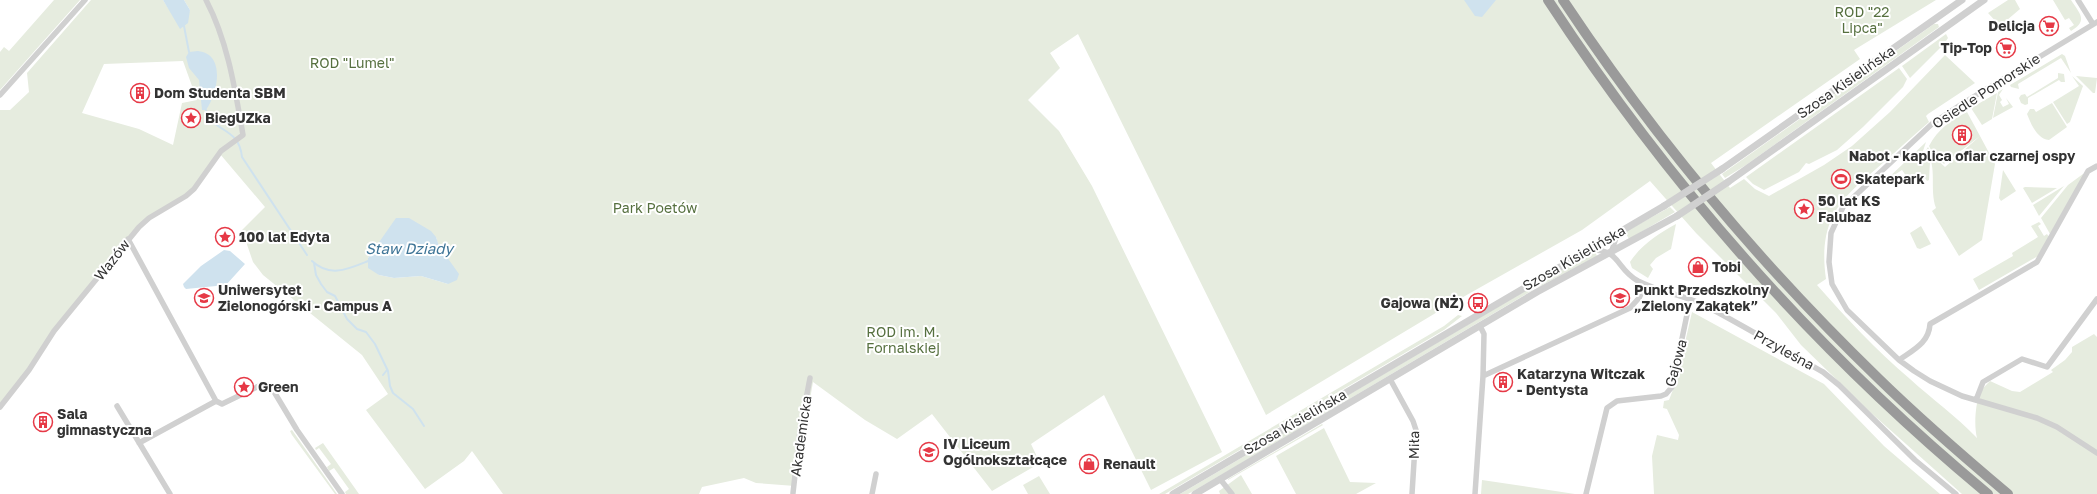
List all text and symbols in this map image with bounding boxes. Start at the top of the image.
park label: ROD "22 Lipca" [1835,3,1889,36]
supermarket icon: Delicja [2038,15,2060,37]
place label: Delicja [1988,17,2035,34]
supermarket icon: Tip-Top [1995,37,2017,59]
place label: Tip-Top [1941,39,1992,56]
street label: Szosa Kisielińska [1793,41,1898,122]
street label: Osiedle Pomorskie [1929,49,2043,132]
park label: ROD "Lumel" [310,54,394,71]
building icon: Dom Studenta SBM [129,82,151,104]
place label: Dom Studenta SBM [154,84,286,101]
place icon: BiegUZka [180,107,202,129]
place label: BiegUZka [205,109,271,126]
building icon: Nabot - kaplica ofiar czarnej ospy [1951,124,1973,146]
place label: Nabot - kaplica ofiar czarnej ospy [1849,147,2076,164]
sports icon: Skatepark [1830,168,1852,190]
place label: Skatepark [1855,170,1925,187]
place label: 50 lat KS Falubaz [1818,192,1880,225]
place icon: 50 lat KS Falubaz [1793,198,1815,220]
park label: Park Poetów [613,199,697,216]
street label: Szosa Kisielińska [1519,221,1628,294]
place icon: 100 lat Edyta [214,226,236,248]
place label: 100 lat Edyta [239,228,330,245]
street label: Wazów [90,236,133,284]
water label: Staw Dziady [365,239,455,258]
shop icon: Tobi [1687,256,1709,278]
place label: Tobi [1712,258,1741,275]
place label: Uniwersytet Zielonogórski - Campus A [218,281,392,314]
place label: Punkt Przedszkolny „Zielony Zakątek” [1634,281,1770,314]
school or university icon: Uniwersytet Zielonogórski - Campus A [193,287,215,309]
school or university icon: Punkt Przedszkolny „Zielony Zakątek” [1609,287,1631,309]
bus stop icon: Gajowa (NŻ) [1467,292,1489,314]
place label: Gajowa (NŻ) [1380,294,1464,311]
park label: ROD im. M. Fornalskiej [866,323,940,356]
street label: Przyleśna [1751,326,1817,373]
street label: Gajowa [1661,337,1690,389]
place label: Katarzyna Witczak - Dentysta [1517,365,1645,398]
building icon: Katarzyna Witczak - Dentysta [1492,371,1514,393]
place icon: Green [233,376,255,398]
place label: Green [258,378,299,395]
street label: Szosa Kisielińska [1240,385,1349,458]
street label: Akademicka [786,395,815,477]
place label: Sala gimnastyczna [57,405,152,438]
building icon: Sala gimnastyczna [32,411,54,433]
street label: Miła [1405,431,1422,459]
place label: IV Liceum Ogólnokształcące [943,435,1067,468]
school or university icon: IV Liceum Ogólnokształcące [918,441,940,463]
shop icon: Renault [1078,453,1100,475]
place label: Renault [1103,455,1156,472]

